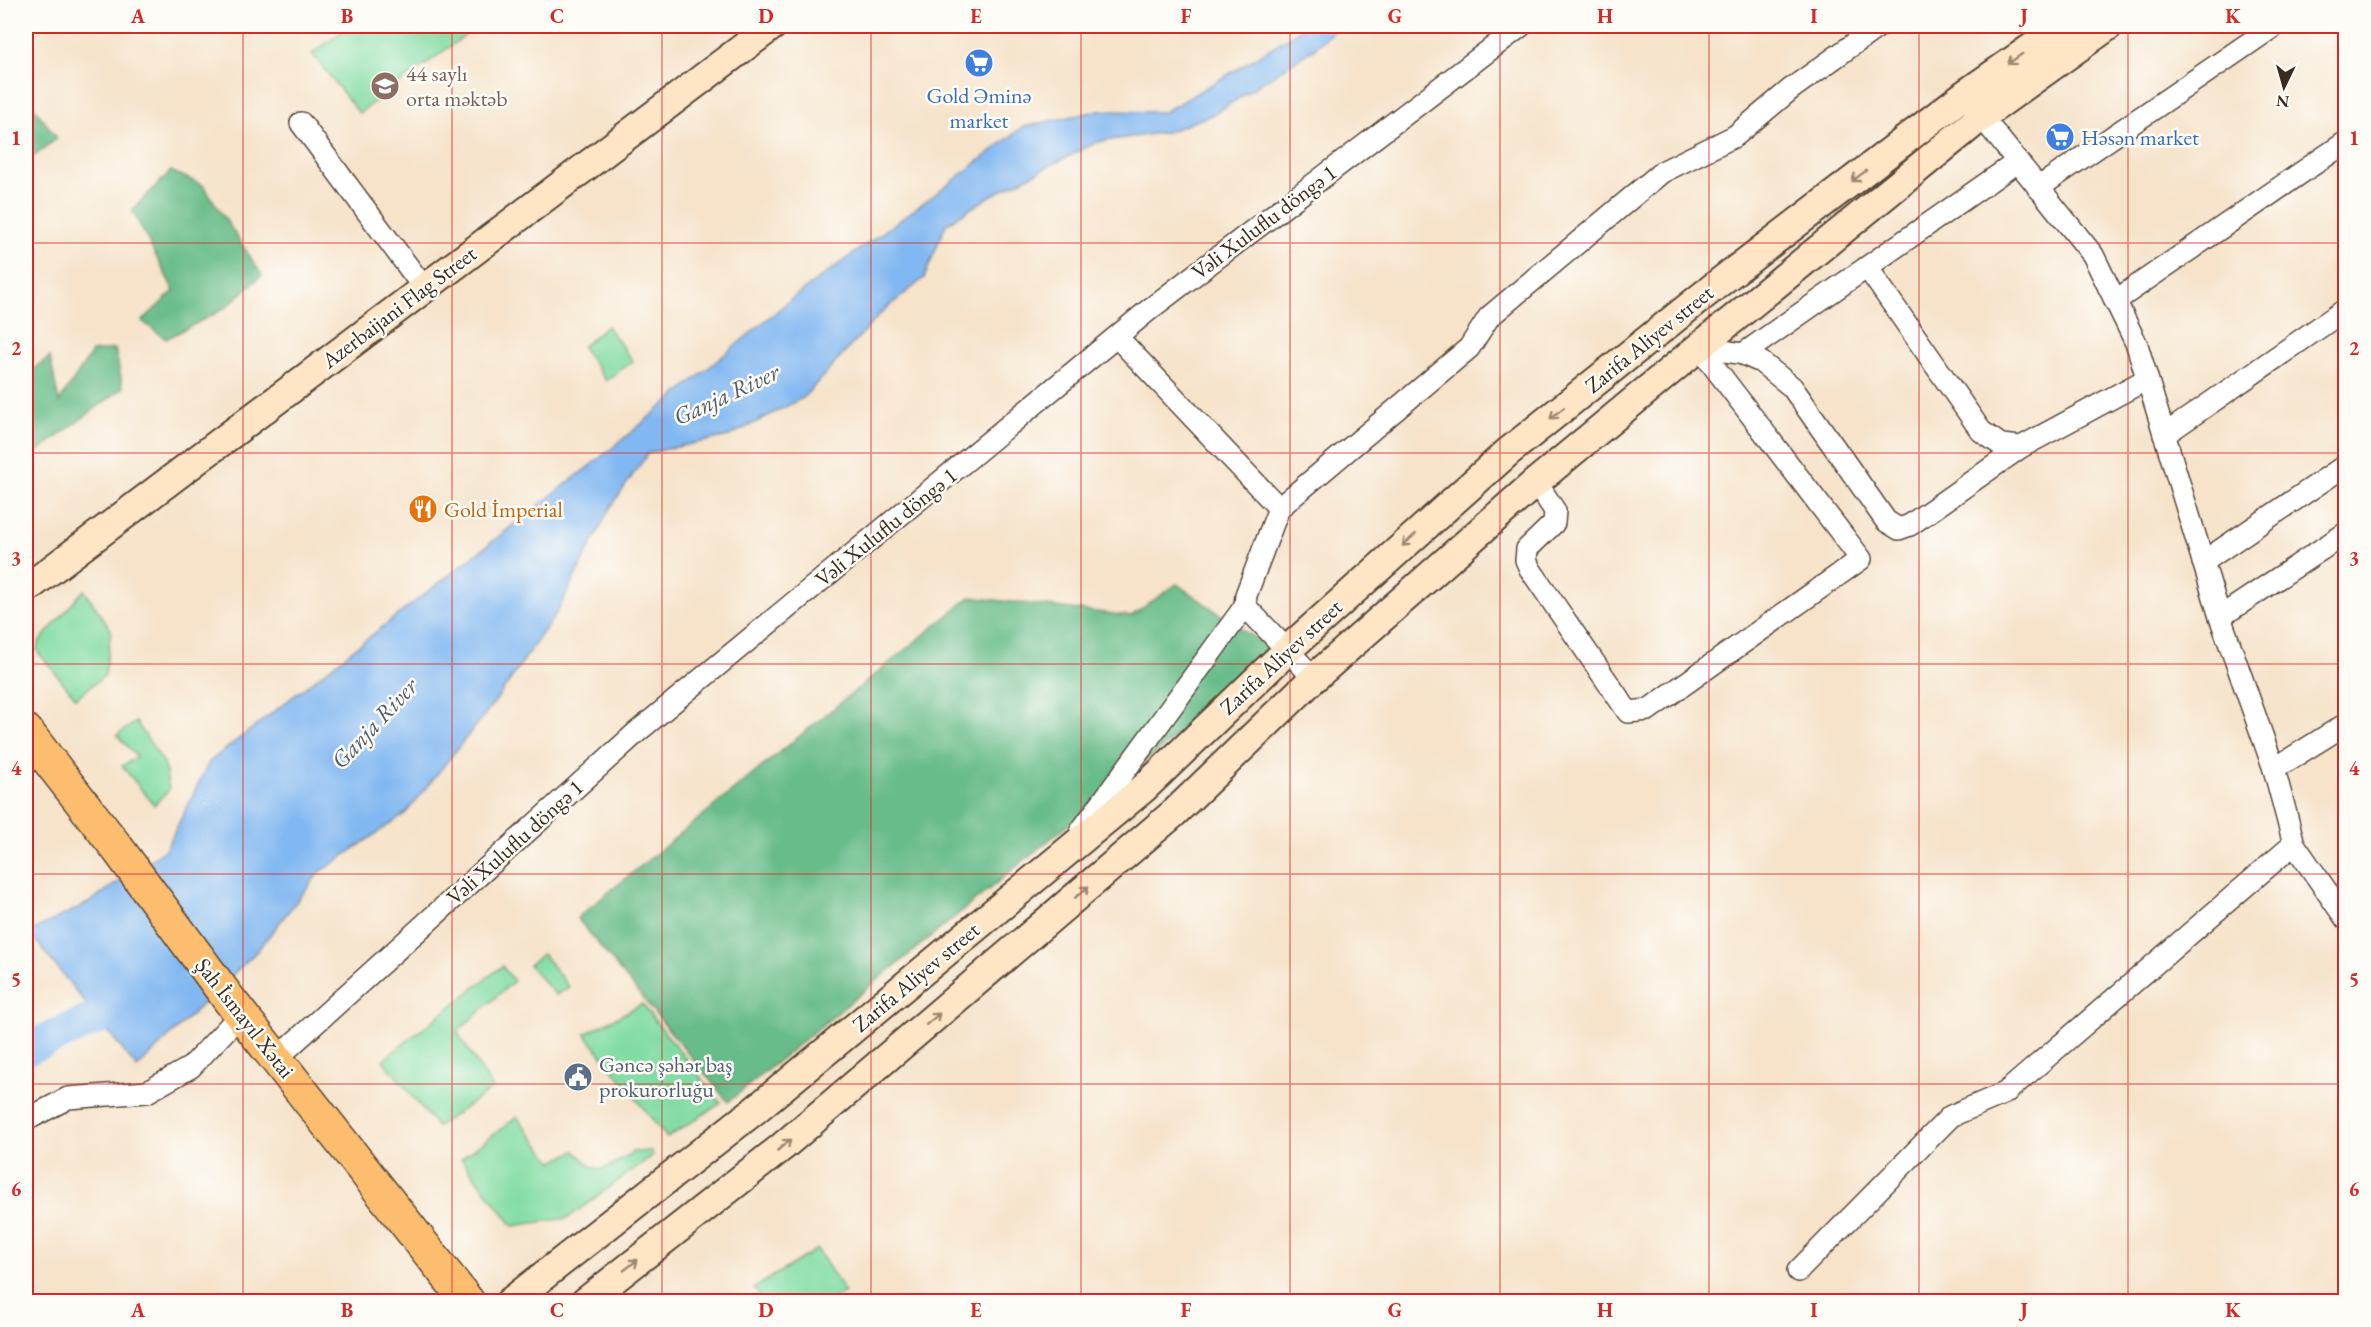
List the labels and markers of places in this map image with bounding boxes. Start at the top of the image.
supermarket icon: Gold Əminə market [963,47,995,79]
place label: 44 saylı orta məktəb [406,59,508,113]
school or university icon: 44 saylı orta məktəb [369,70,401,102]
place label: Gold Əminə market [926,81,1032,135]
supermarket icon: Həsən market [2044,121,2076,153]
place label: Həsən market [2081,123,2199,152]
restaurant icon: Gold İmperial [407,493,439,525]
place label: Gold İmperial [444,495,563,524]
place label: Gəncə şəhər baş prokurorluğu [599,1050,732,1104]
public building icon: Gəncə şəhər baş prokurorluğu [562,1061,594,1093]

